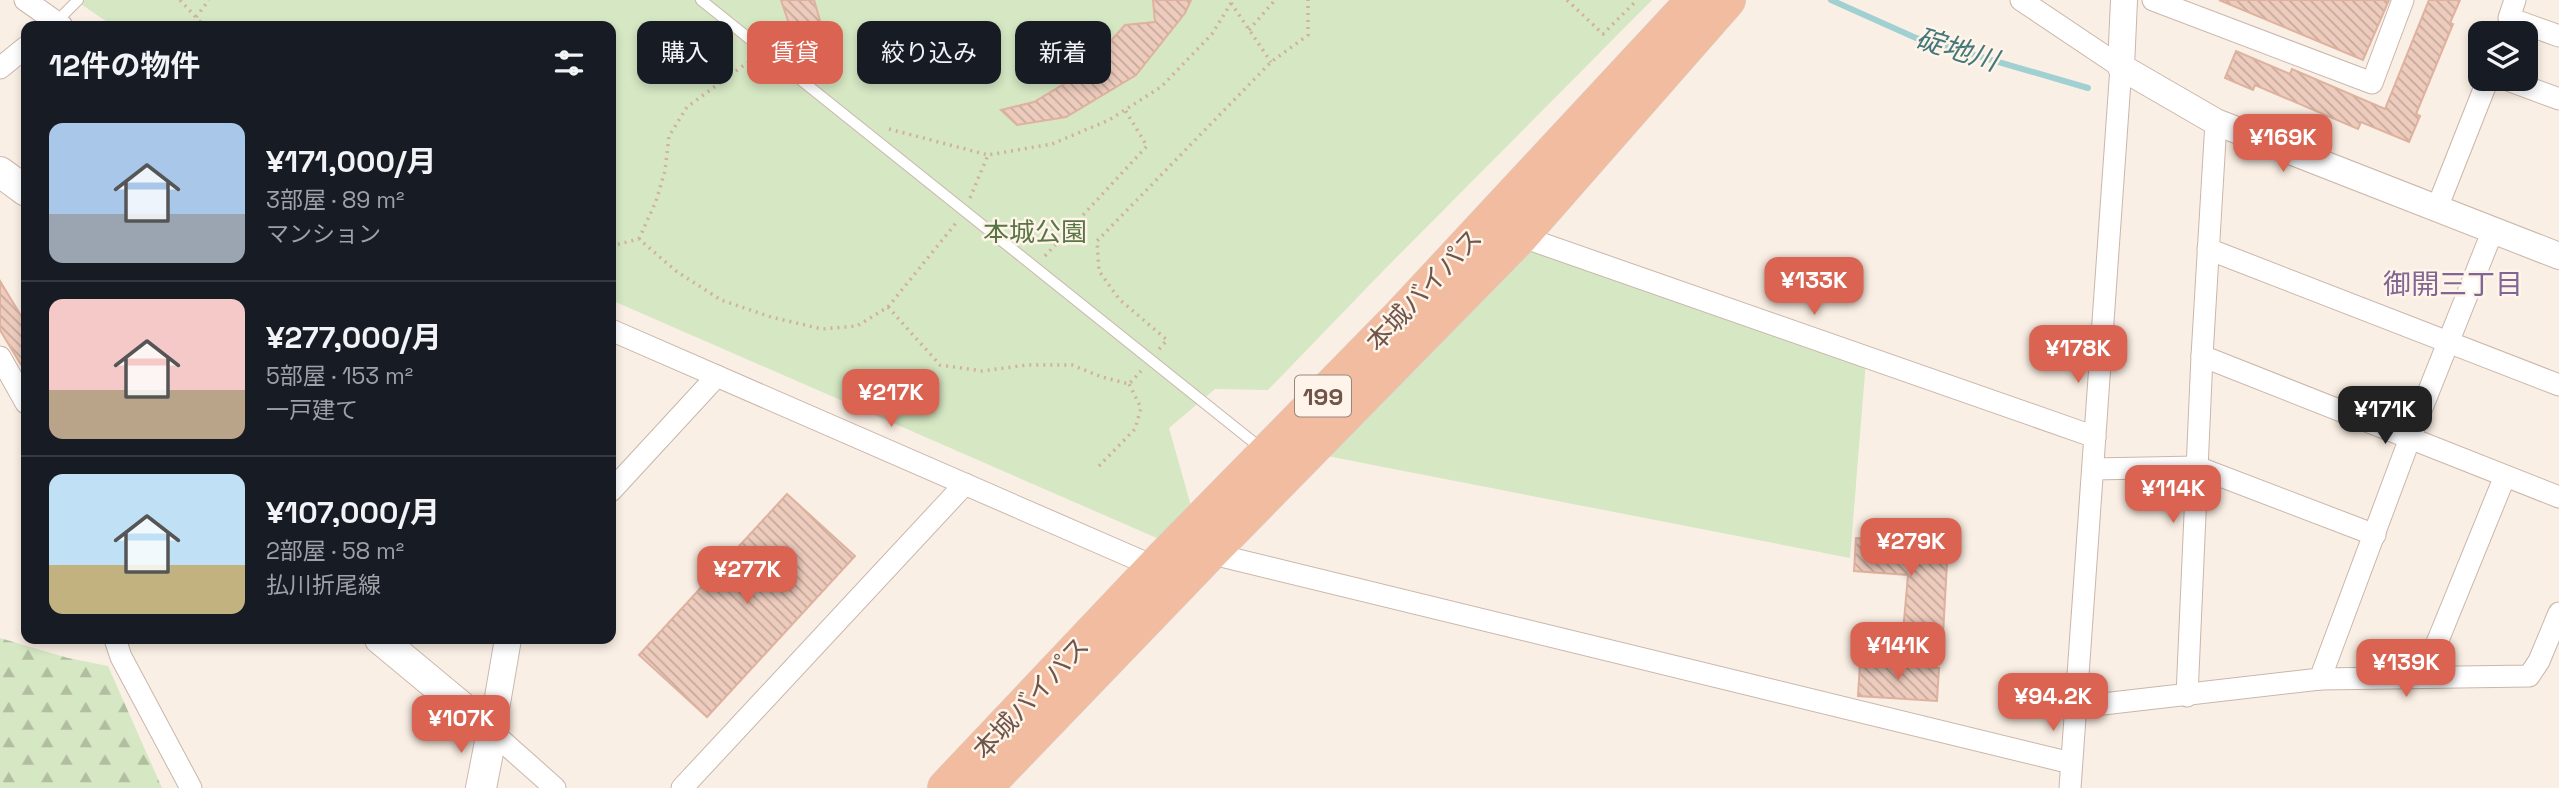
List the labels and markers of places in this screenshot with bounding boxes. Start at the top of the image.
pin: ¥169K [2234,114,2332,174]
pin: ¥133K [1765,258,1863,317]
pin: ¥178K [2029,326,2127,385]
pin: ¥217K [842,370,940,429]
pin: ¥171K [2336,386,2434,446]
pin: ¥114K [2124,466,2222,525]
pin: ¥279K [1862,518,1960,578]
pin: ¥277K [698,546,796,606]
pin: ¥141K [1849,622,1947,682]
pin: ¥139K [2357,640,2455,699]
pin: ¥94.2K [1996,674,2110,733]
pin: ¥107K [412,696,510,755]

